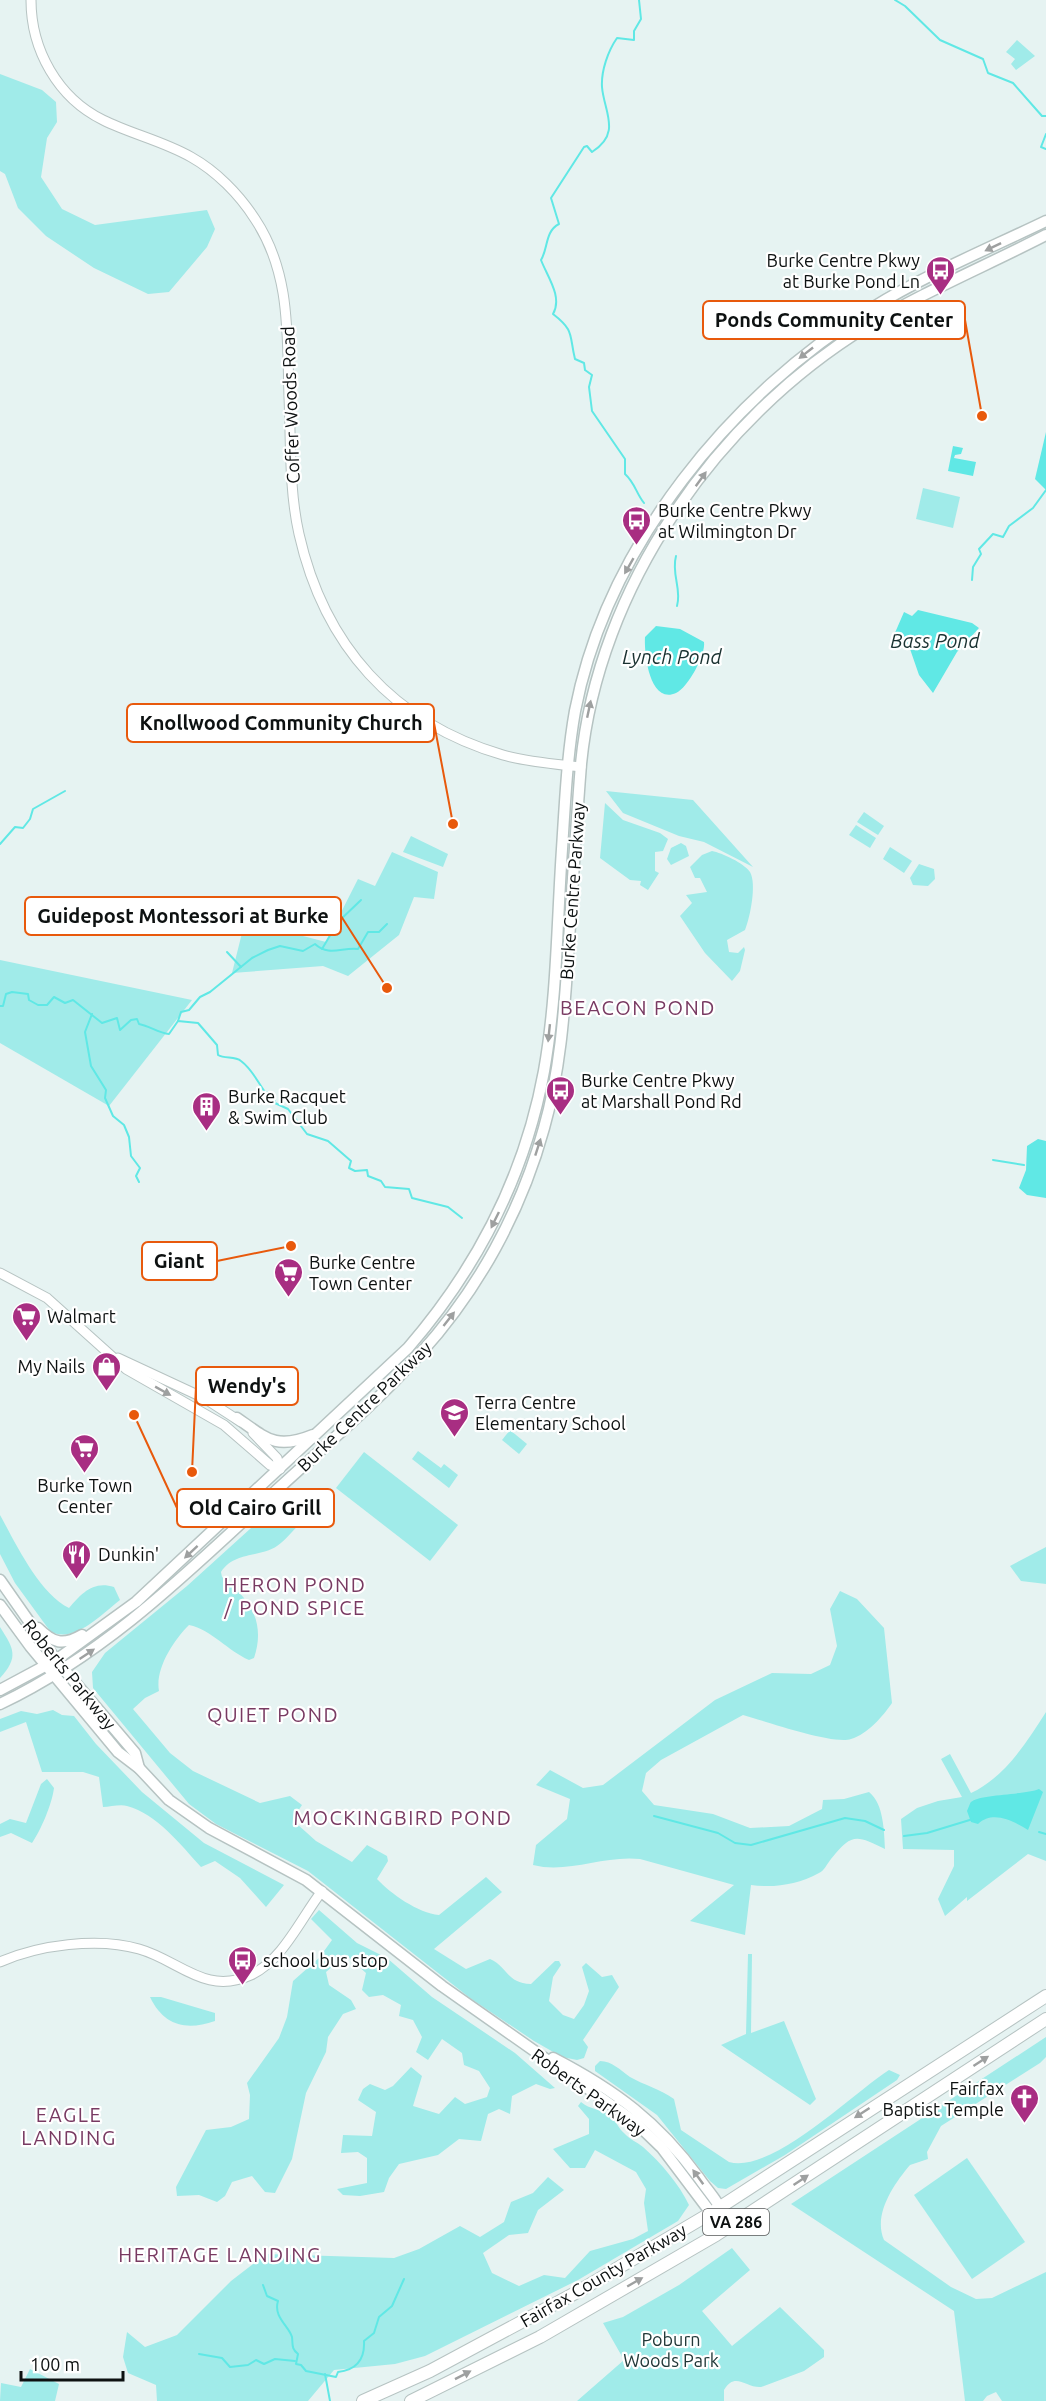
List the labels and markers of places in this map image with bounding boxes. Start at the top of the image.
place label: Burke Centre Pkwy at Burke Pond Ln [767,250,920,291]
bus stop icon: Burke Centre Pkwy at Burke Pond Ln [925,254,957,296]
callout: Ponds Community Center [703,301,965,339]
place label: Burke Centre Pkwy at Wilmington Dr [658,500,812,541]
bus stop icon: Burke Centre Pkwy at Wilmington Dr [621,504,653,546]
callout: Knollwood Community Church [127,704,434,742]
callout: Guidepost Montessori at Burke [25,897,341,935]
place label: Burke Centre Pkwy at Marshall Pond Rd [581,1070,742,1111]
bus stop icon: Burke Centre Pkwy at Marshall Pond Rd [544,1074,576,1116]
place label: Burke Racquet & Swim Club [228,1086,346,1127]
building icon: Burke Racquet & Swim Club [191,1090,223,1132]
callout: Giant [142,1242,217,1280]
place label: Burke Centre Town Center [309,1252,415,1293]
supermarket icon: Burke Centre Town Center [272,1256,304,1298]
supermarket icon: Walmart [10,1300,42,1342]
place label: Walmart [47,1306,116,1326]
shop icon: My Nails [90,1350,122,1392]
place label: My Nails [18,1356,85,1376]
callout: Wendy's [196,1367,298,1405]
place label: Terra Centre Elementary School [475,1392,626,1433]
school or university icon: Terra Centre Elementary School [438,1396,470,1438]
supermarket icon: Burke Town Center [69,1432,101,1474]
place label: Burke Town Center [37,1475,133,1516]
callout: Old Cairo Grill [177,1489,334,1527]
restaurant icon: Dunkin' [61,1538,93,1580]
place label: Dunkin' [98,1544,159,1564]
bus stop icon: school bus stop [226,1944,258,1986]
place label: school bus stop [263,1950,388,1970]
place label: Fairfax Baptist Temple [883,2078,1004,2119]
church icon: Fairfax Baptist Temple [1009,2082,1041,2124]

